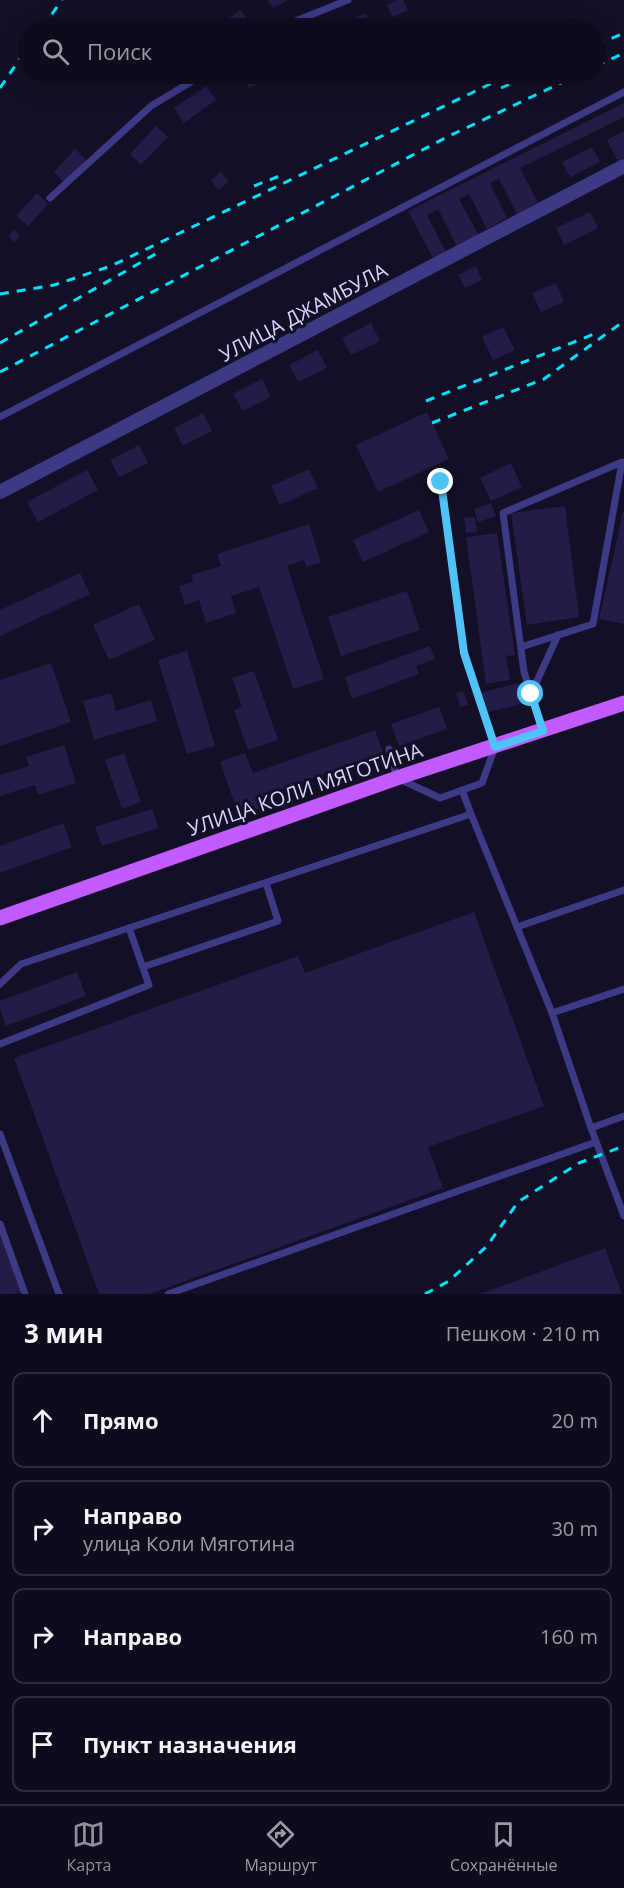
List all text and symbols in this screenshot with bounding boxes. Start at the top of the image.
search box [18,18,606,84]
icon: search [39,35,72,68]
text: Поиск [87,36,152,66]
street label: УЛИЦА ДЖАМБУЛА [214,256,392,368]
route end [427,468,453,494]
route start [517,680,543,706]
street label: УЛИЦА КОЛИ МЯГОТИНА [184,736,426,842]
text: 3 мин [24,1315,104,1351]
text: Пешком · 210 m [446,1320,600,1347]
icon: ahead [26,1404,59,1437]
text: Прямо [83,1405,159,1435]
text: 20 m [551,1407,598,1434]
text: Направо [83,1500,182,1530]
icon: right [26,1512,59,1545]
text: 30 m [551,1515,598,1542]
text: улица Коли Мяготина [83,1530,295,1557]
icon: right [26,1620,59,1653]
text: Направо [83,1621,182,1651]
text: 160 m [540,1623,598,1650]
icon: arrive [26,1728,59,1761]
text: Пункт назначения [83,1729,297,1759]
tab: Карта [67,1818,111,1876]
tab: Маршрут [244,1818,317,1876]
tab: Сохранённые [450,1818,557,1876]

